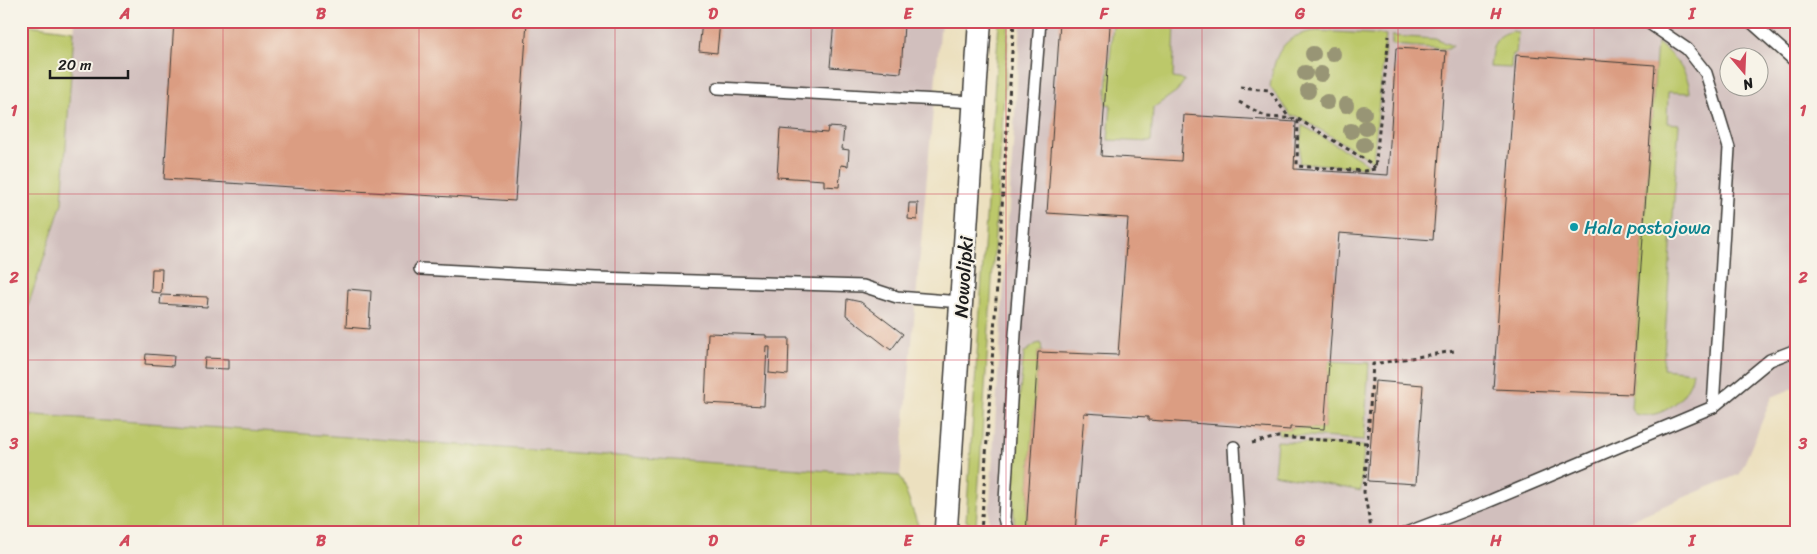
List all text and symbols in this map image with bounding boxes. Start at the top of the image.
text: A [119,0,130,28]
text: B [316,0,327,28]
text: C [511,0,523,28]
text: D [708,0,718,28]
text: E [904,0,914,28]
text: F [1099,0,1110,28]
text: G [1294,0,1306,28]
text: H [1489,0,1502,28]
text: I [1688,0,1697,28]
scale bar [50,48,128,80]
north arrow [1720,48,1770,98]
text: 20 m [58,52,92,78]
text: N [1739,70,1758,97]
text: 1 [11,96,18,125]
text: 1 [1800,96,1807,125]
place label: Hala postojowa [1584,211,1711,244]
marker: Hala postojowa [1568,221,1580,233]
street label: Nowolipki [944,234,983,319]
text: 2 [8,263,19,292]
text: 2 [1797,263,1808,292]
text: 3 [9,429,19,458]
text: 3 [1798,429,1808,458]
text: A [119,526,130,554]
text: B [316,526,327,554]
text: C [511,526,523,554]
text: D [708,526,718,554]
text: E [904,526,914,554]
text: F [1099,526,1110,554]
text: G [1294,526,1306,554]
text: H [1489,526,1502,554]
text: I [1688,526,1697,554]

